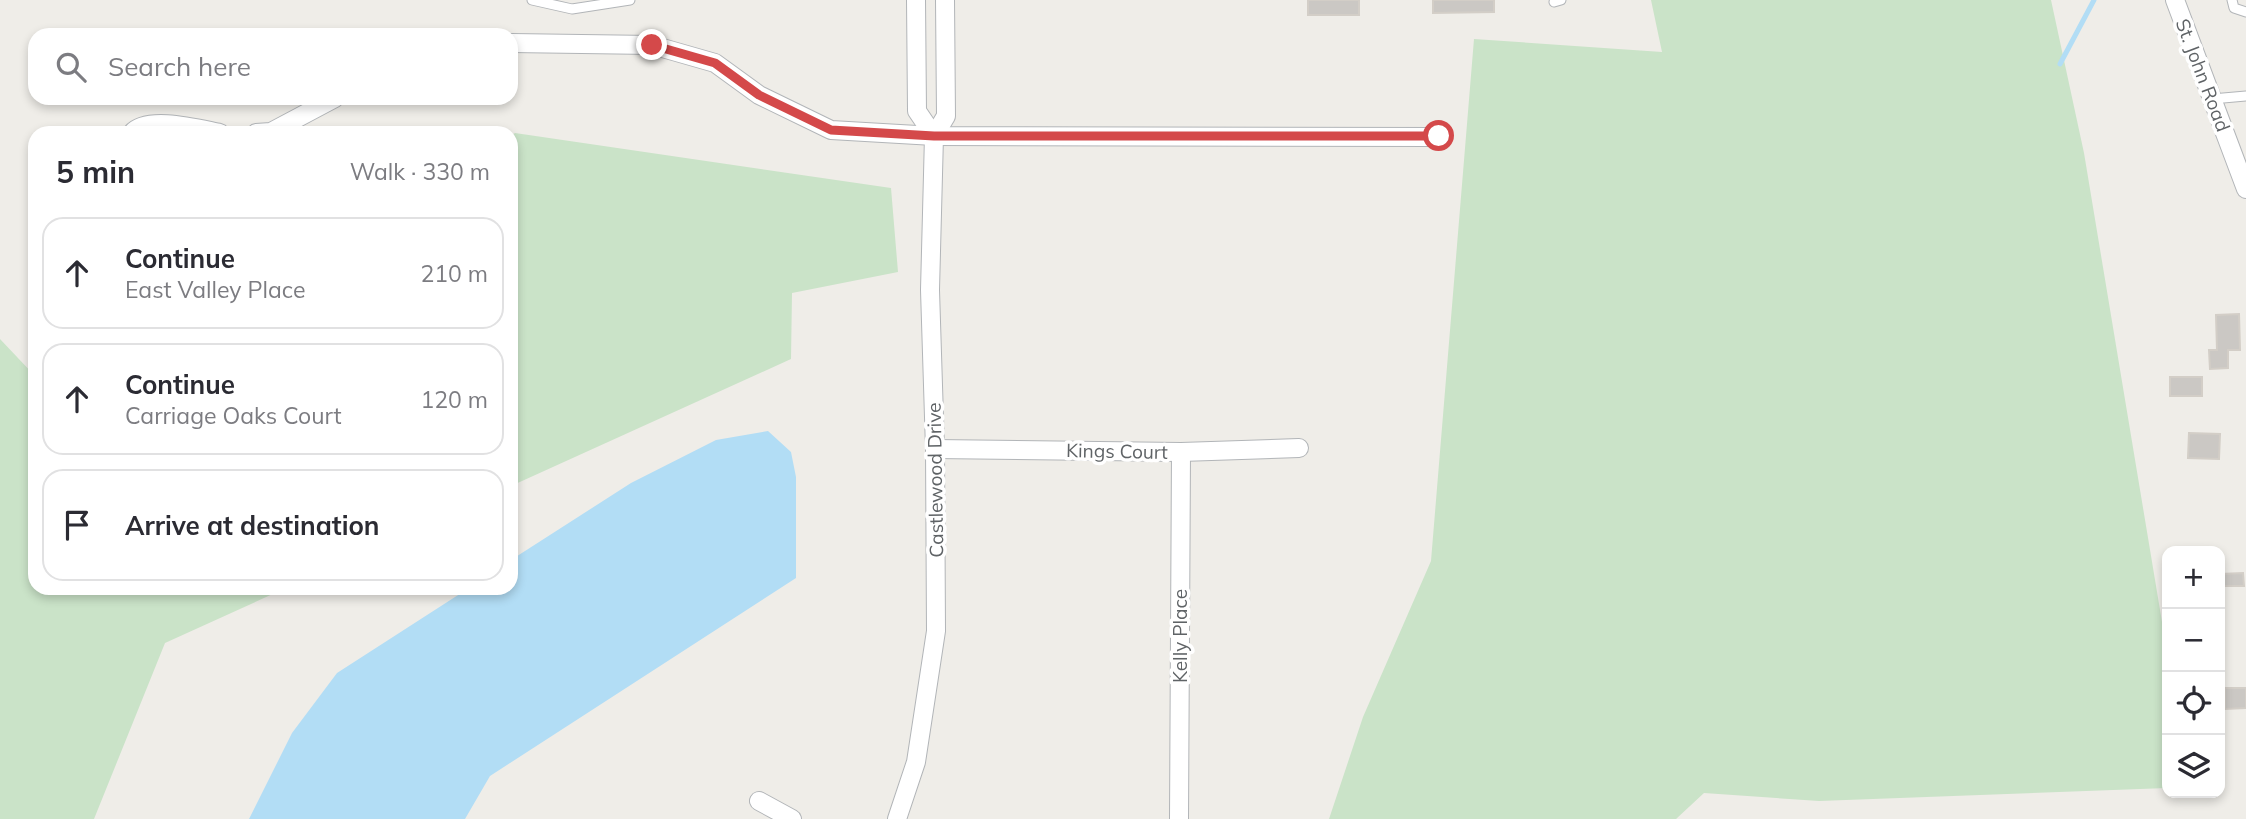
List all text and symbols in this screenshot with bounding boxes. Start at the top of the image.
street label: St. John Road [2170,15,2236,135]
search box [28,28,518,105]
route end [636,29,667,60]
icon: search [52,48,90,86]
text: Search here [108,50,251,83]
route start [1423,120,1454,151]
text: 5 min [56,153,135,191]
text: Walk · 330 m [350,157,490,186]
text: Continue [125,242,235,275]
icon: ahead [58,254,96,292]
text: 210 m [420,259,488,288]
text: East Valley Place [125,275,305,304]
text: Continue [125,368,235,401]
icon: ahead [58,380,96,418]
text: 120 m [420,385,488,414]
text: Carriage Oaks Court [125,401,341,430]
street label: Castlewood Drive [922,402,948,558]
street label: Kings Court [1066,438,1168,464]
icon: arrive [58,506,96,544]
text: Arrive at destination [125,509,380,542]
map controls [2162,546,2225,798]
button: + [2162,546,2225,609]
street label: Kelly Place [1168,589,1192,683]
button: − [2162,609,2225,672]
button: locate [2162,672,2225,735]
button: layers [2162,735,2225,798]

